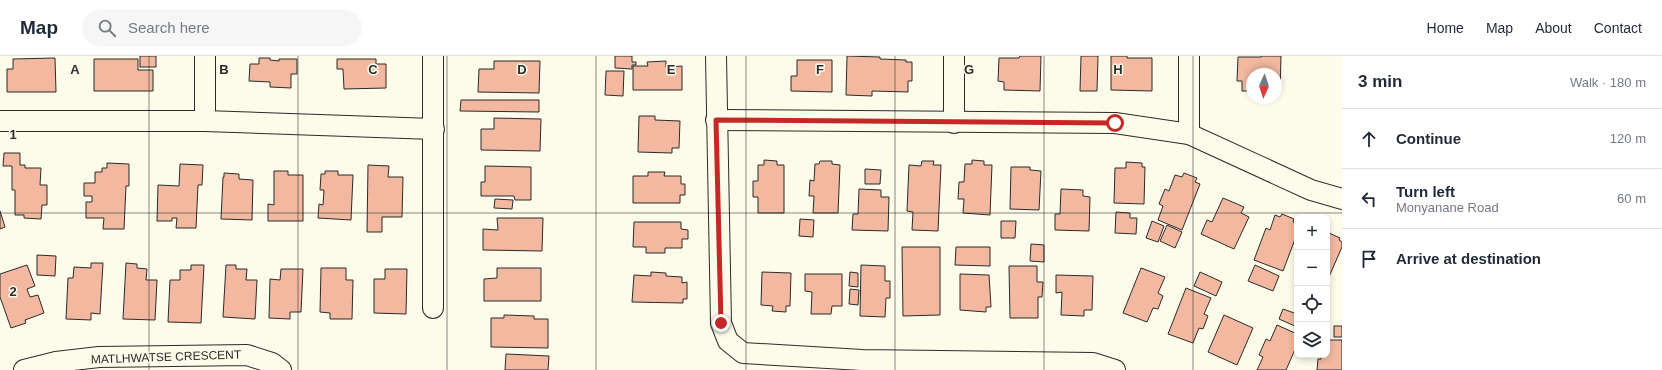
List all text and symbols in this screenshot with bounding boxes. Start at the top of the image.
search box [82,10,362,46]
text: Map [20,17,58,38]
icon: search [96,17,118,39]
text: Search here [128,19,210,36]
text: Home [1427,20,1464,36]
text: Map [1486,20,1513,36]
text: About [1535,20,1572,36]
text: Contact [1594,20,1642,36]
text: A [70,62,80,77]
text: B [219,62,229,77]
text: C [368,62,378,77]
text: D [517,62,527,77]
text: E [667,62,676,77]
text: F [816,62,824,77]
text: G [964,62,974,77]
text: H [1113,62,1123,77]
north arrow [1246,68,1282,104]
text: 3 min [1358,72,1402,91]
text: Walk · 180 m [1570,75,1646,90]
route start [1106,114,1124,132]
text: 1 [9,127,17,142]
icon: ahead [1358,128,1380,150]
text: Continue [1396,130,1461,147]
text: 120 m [1610,131,1646,146]
text: Turn left [1396,183,1455,200]
icon: left [1358,188,1380,210]
text: 60 m [1617,191,1646,206]
text: Monyanane Road [1396,200,1499,215]
map controls [1294,214,1330,358]
button: + [1294,214,1330,250]
icon: arrive [1358,248,1380,270]
button: − [1294,250,1330,286]
text: Arrive at destination [1396,250,1541,267]
text: 2 [9,284,17,299]
button: locate [1294,286,1330,322]
route end [712,314,730,332]
button: layers [1294,322,1330,358]
street label: MATLHWATSE CRESCENT [91,347,242,367]

